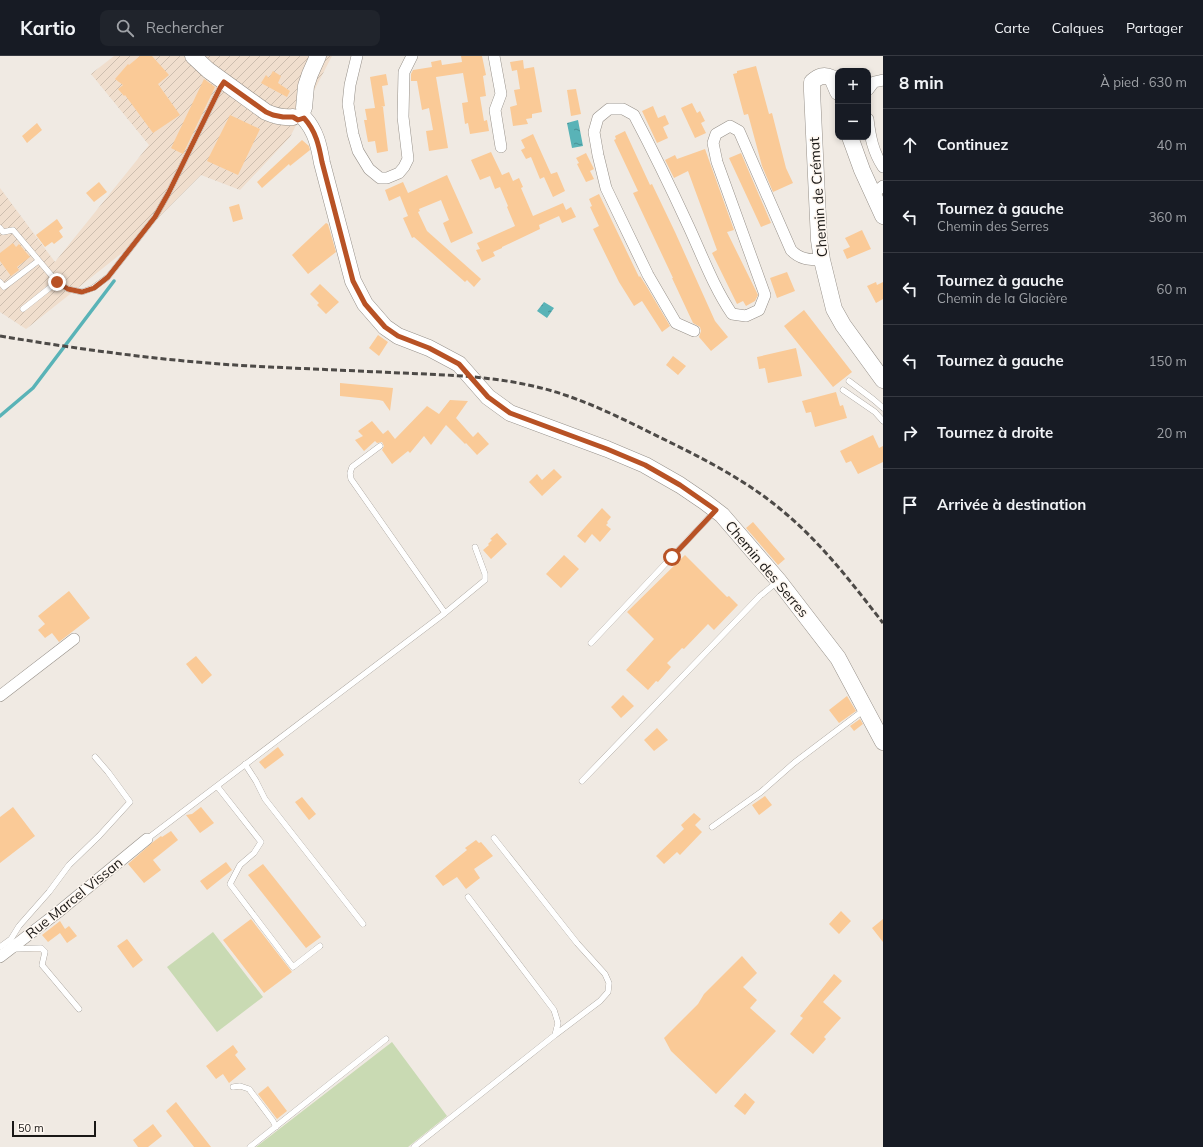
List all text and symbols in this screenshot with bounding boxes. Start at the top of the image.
search box [100,10,380,46]
text: Kartio [20,16,76,40]
icon: search [114,17,136,39]
text: Rechercher [146,18,224,37]
text: Carte [994,19,1030,37]
text: Calques [1052,19,1104,37]
text: Partager [1126,19,1183,37]
map controls [835,68,871,140]
button: + [835,68,871,104]
text: 8 min [899,72,944,93]
text: À pied · 630 m [1100,74,1187,90]
button: − [835,104,871,140]
icon: ahead [899,134,921,156]
text: Continuez [937,135,1008,154]
street label: Chemin de Crémat [805,136,831,258]
text: 40 m [1157,137,1187,153]
text: Tournez à gauche [937,199,1064,218]
icon: left [899,206,921,228]
text: 360 m [1149,209,1187,225]
text: Chemin des Serres [937,218,1049,234]
text: Tournez à gauche [937,271,1064,290]
route end [48,273,66,291]
icon: left [899,278,921,300]
text: 60 m [1157,281,1187,297]
text: Chemin de la Glacière [937,290,1067,306]
icon: left [899,350,921,372]
text: Tournez à gauche [937,351,1064,370]
text: 150 m [1149,353,1187,369]
icon: right [899,422,921,444]
text: Tournez à droite [937,423,1053,442]
text: 20 m [1157,425,1187,441]
icon: arrive [899,494,921,516]
text: Arrivée à destination [937,495,1086,514]
street label: Chemin des Serres [721,517,813,621]
route start [663,548,681,566]
street label: Rue Marcel Vissan [22,853,126,943]
scale bar [12,1119,96,1138]
text: 50 m [18,1121,44,1135]

